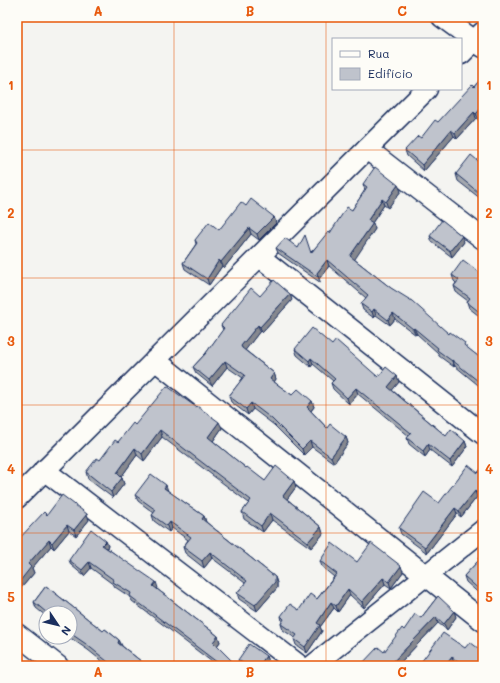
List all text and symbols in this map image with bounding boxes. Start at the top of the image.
text: A [93,2,103,19]
text: B [246,2,255,19]
text: C [397,2,407,19]
legend [332,38,462,90]
text: Rua [368,45,390,61]
text: Edifício [368,65,412,81]
text: 1 [8,76,14,93]
text: 1 [486,76,492,93]
text: 2 [7,204,15,221]
text: 2 [485,204,493,221]
text: 3 [7,332,15,349]
text: 3 [485,332,493,349]
text: 4 [7,460,15,477]
text: 4 [485,460,493,477]
text: 5 [7,588,15,605]
text: 5 [485,588,493,605]
north arrow [38,605,78,645]
text: N [58,623,75,639]
text: A [93,663,103,680]
text: B [246,663,255,680]
text: C [397,663,407,680]

